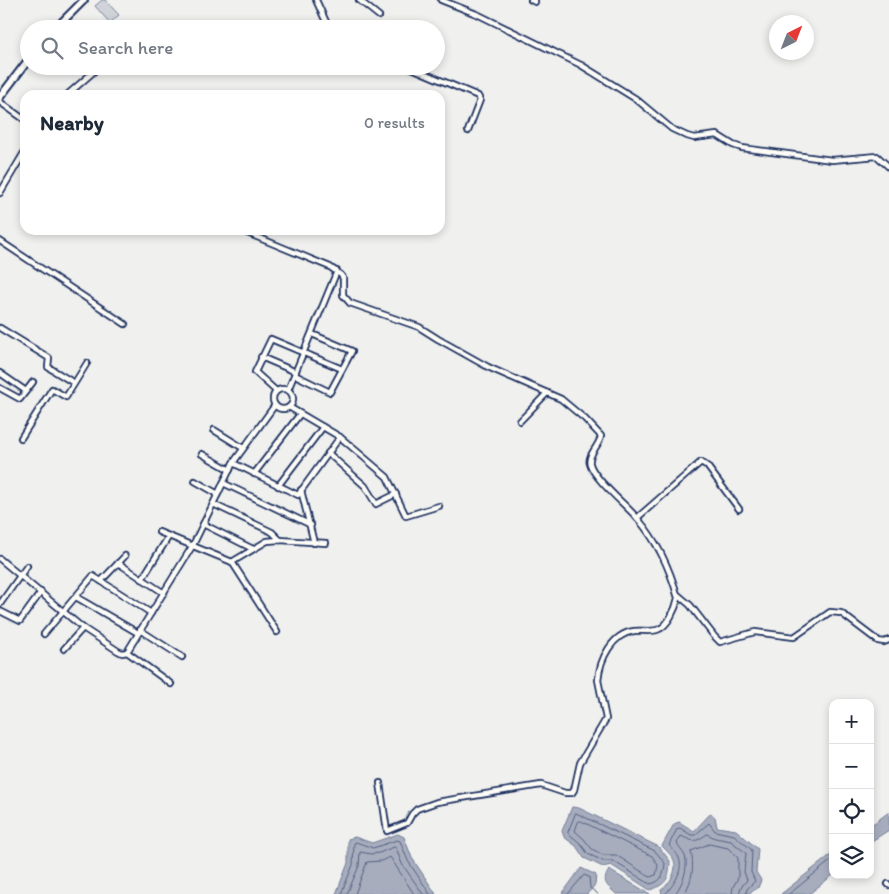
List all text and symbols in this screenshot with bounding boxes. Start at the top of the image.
north arrow [769,15,814,60]
search box [20,20,445,75]
icon: search [38,34,66,62]
text: Search here [78,36,173,59]
text: Nearby [40,110,104,135]
text: 0 results [364,113,425,132]
map controls [829,699,874,879]
button: + [829,699,874,744]
button: − [829,744,874,789]
button: locate [829,789,874,834]
button: layers [829,834,874,879]

